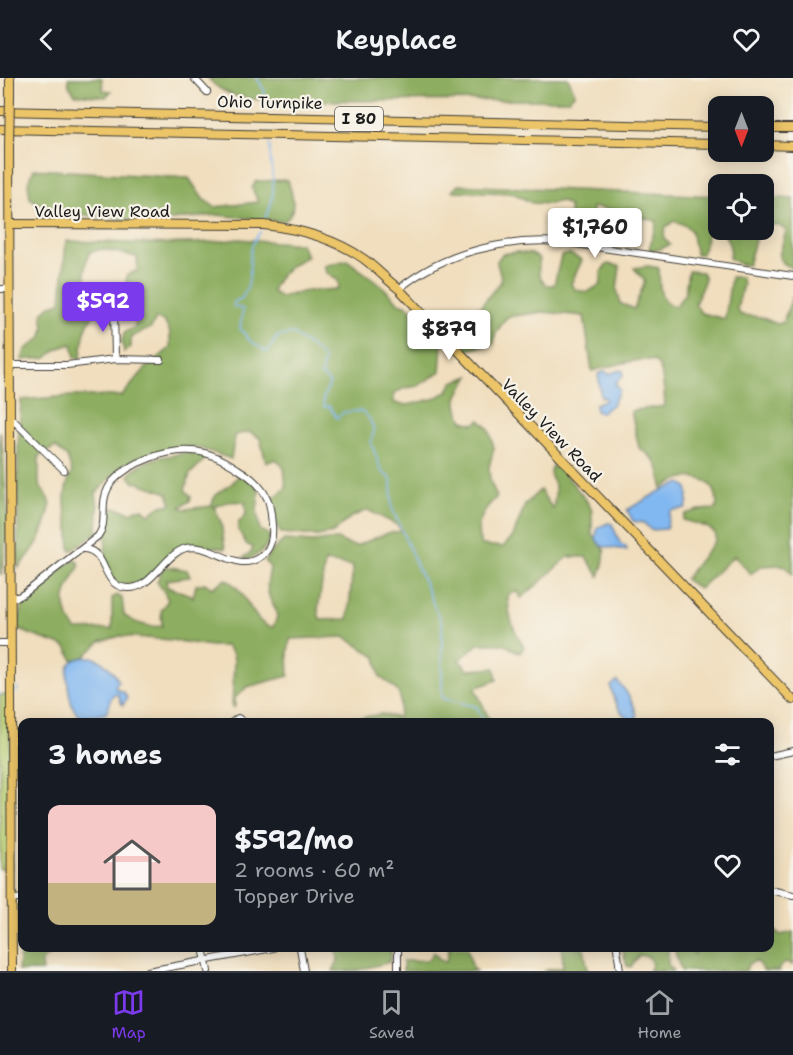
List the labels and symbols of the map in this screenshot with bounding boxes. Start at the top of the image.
street label: Ohio Turnpike [217,91,323,114]
north arrow [708,96,774,162]
road number: I 80 [335,107,383,131]
street label: Valley View Road [34,201,170,222]
pin: $1,760 [546,208,644,259]
pin: $592 [67,282,139,333]
pin: $879 [413,310,485,361]
street label: Valley View Road [497,374,606,486]

